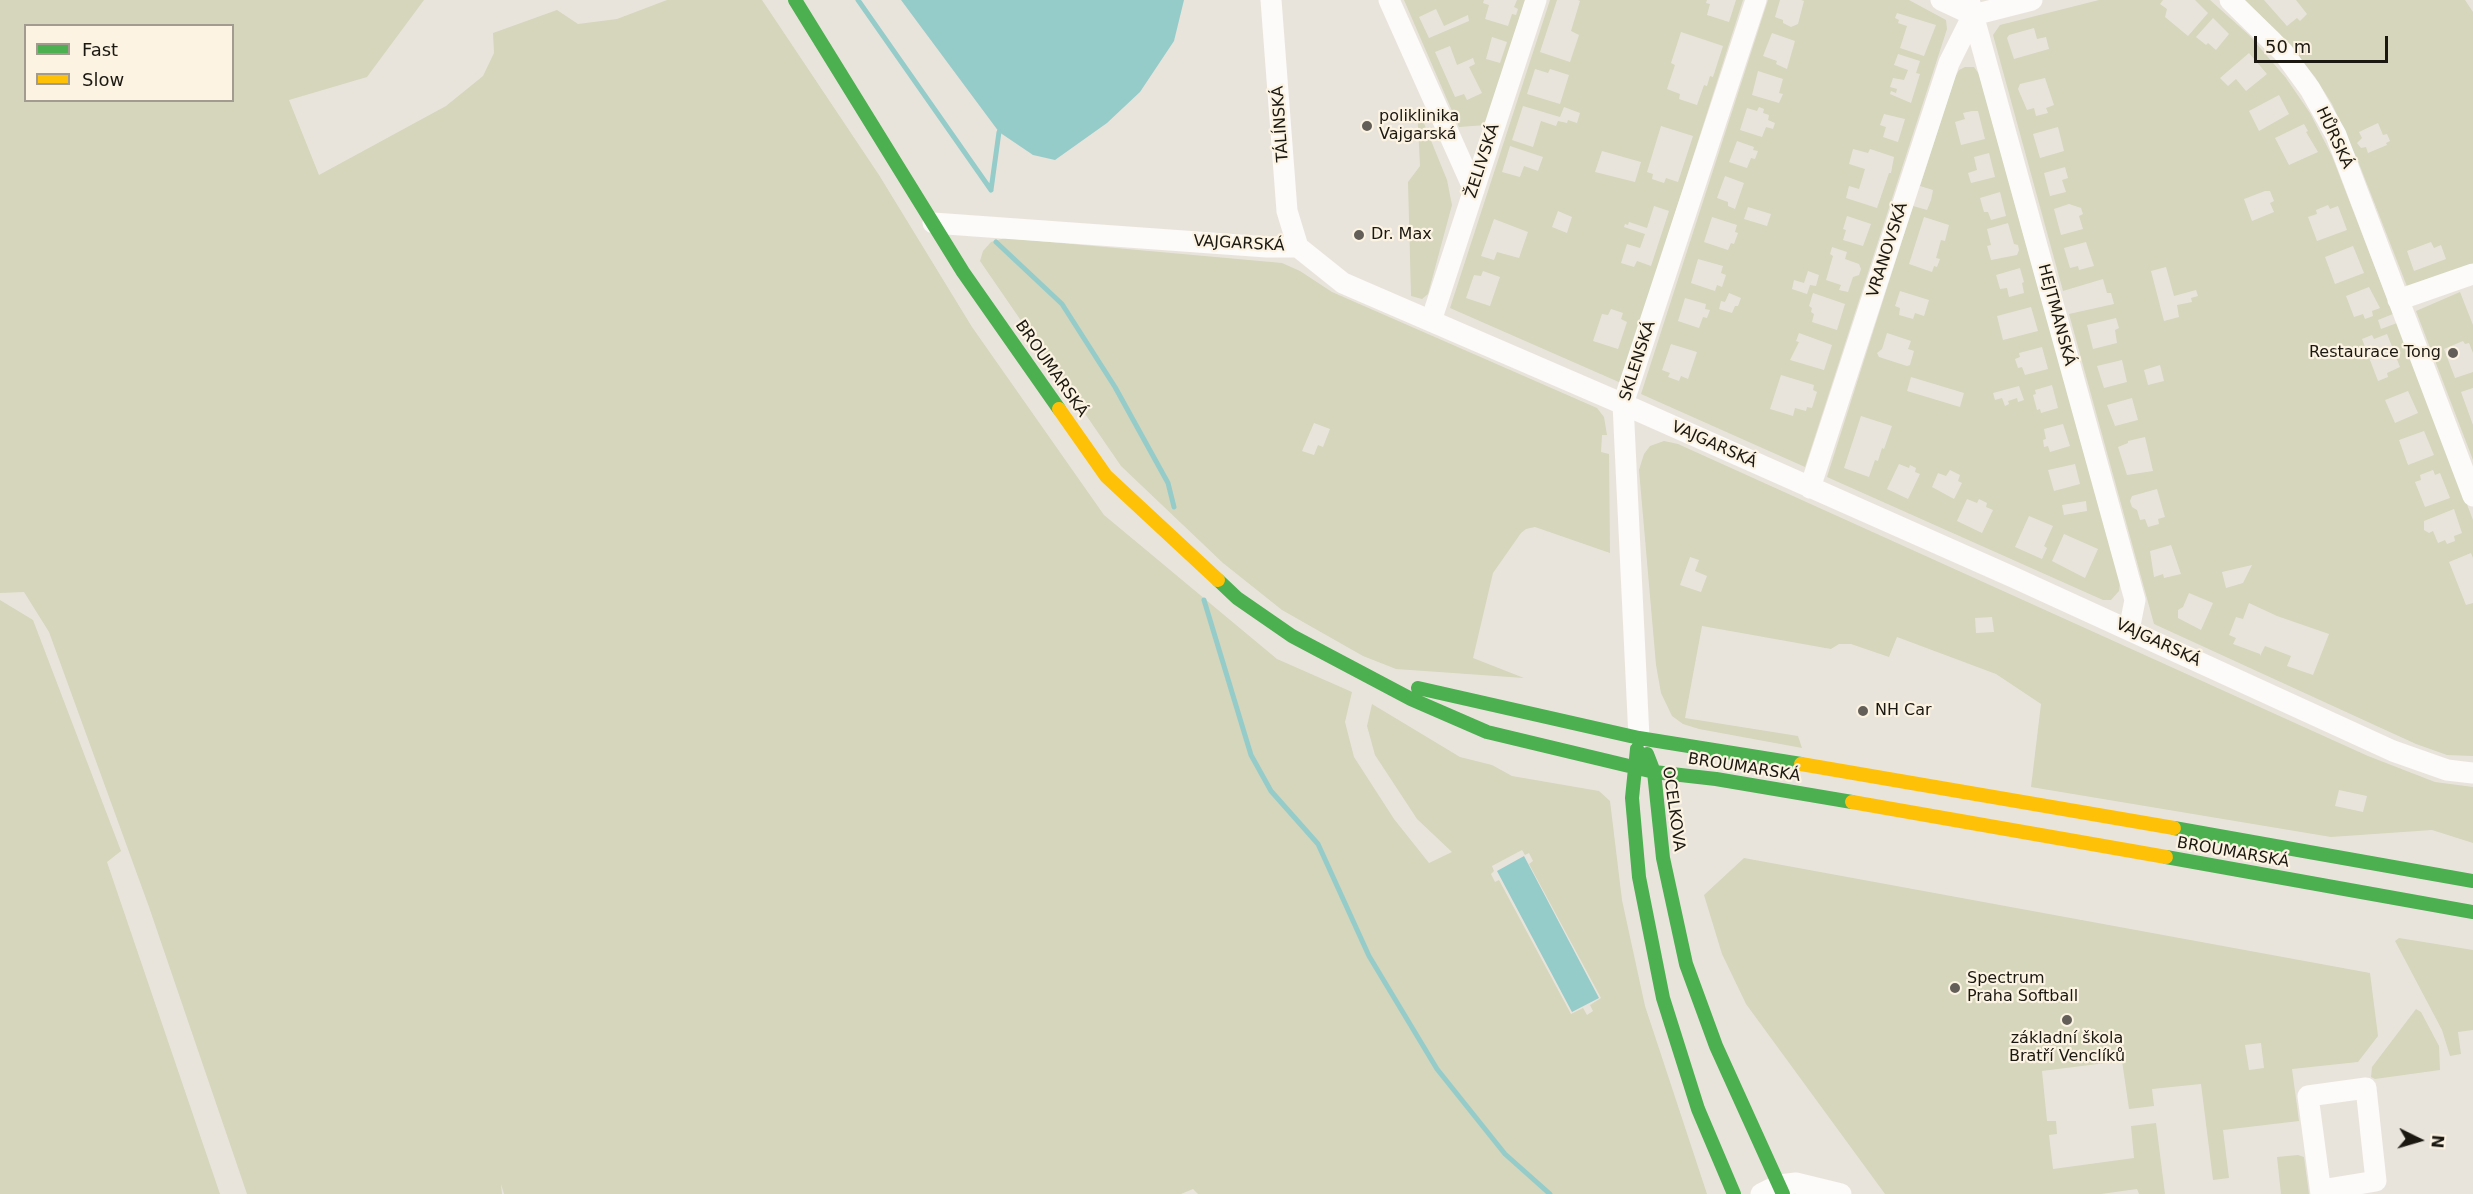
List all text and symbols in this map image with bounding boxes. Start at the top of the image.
legend [24,24,234,102]
scale bar [2257,24,2390,62]
text: 50 m [2265,36,2311,57]
text: Fast [82,39,118,60]
text: Slow [82,69,124,90]
street label: TÁLÍNSKÁ [1269,85,1293,163]
street label: HŮRSKÁ [2311,104,2357,172]
place label: poliklinika Vajgarská [1379,107,1459,145]
marker: poliklinika Vajgarská [1360,119,1374,133]
street label: ŽELIVSKÁ [1462,121,1504,201]
street label: VRANOVSKÁ [1864,200,1912,300]
place label: Dr. Max [1371,225,1432,245]
marker: Dr. Max [1352,228,1366,242]
street label: VAJGARSKÁ [1193,232,1285,256]
street label: HEJTMANSKÁ [2033,262,2079,368]
street label: BROUMARSKÁ [1011,317,1091,421]
street label: SKLENSKÁ [1616,319,1660,403]
place label: Restaurace Tong [2309,343,2441,363]
marker: Restaurace Tong [2446,346,2460,360]
street label: VAJGARSKÁ [1668,418,1760,472]
street label: VAJGARSKÁ [2113,615,2203,671]
place label: NH Car [1875,701,1932,721]
marker: NH Car [1856,704,1870,718]
street label: BROUMARSKÁ [1686,750,1802,786]
street label: OCELKOVA [1658,765,1688,853]
street label: BROUMARSKÁ [2175,834,2291,872]
place label: Spectrum Praha Softball [1967,969,2078,1007]
marker: Spectrum Praha Softball [1948,981,1962,995]
marker: základní škola Bratří Venclíků [2060,1013,2074,1027]
place label: základní škola Bratří Venclíků [2009,1029,2125,1067]
north arrow [2389,1110,2449,1170]
text: N [2427,1134,2447,1149]

